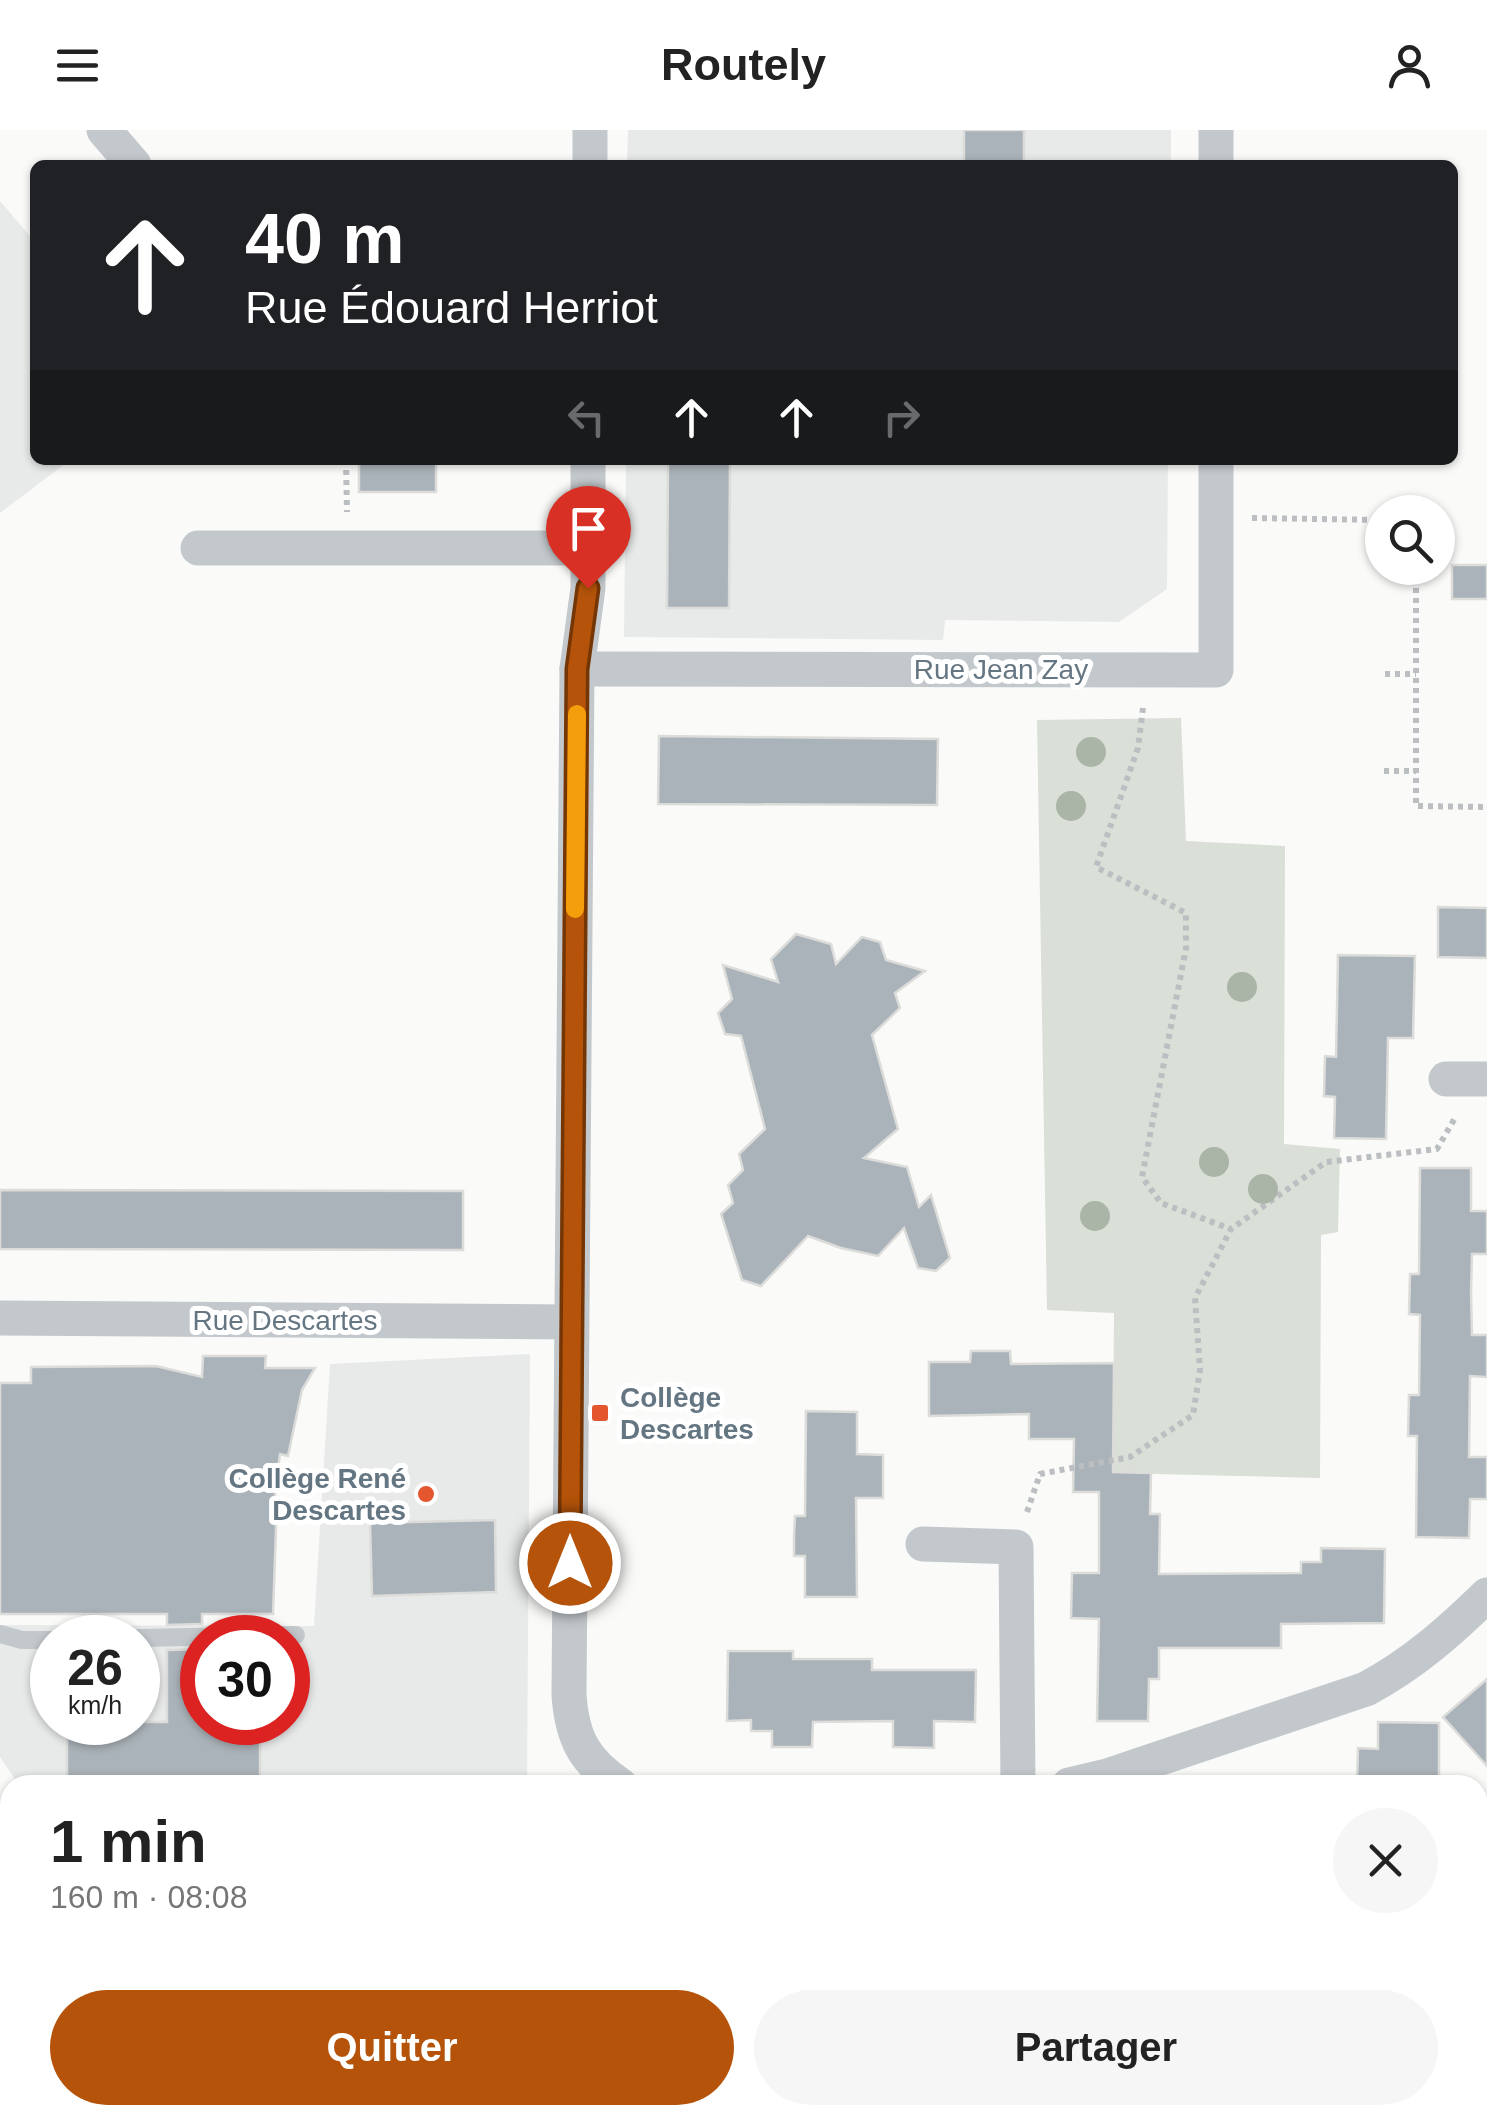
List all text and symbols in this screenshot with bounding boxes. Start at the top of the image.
icon: menu [50,38,105,93]
icon: person [1382,38,1437,93]
text: Routely [661,39,826,90]
icon: ahead [80,200,210,330]
text: 40 m [245,200,405,278]
text: Rue Édouard Herriot [245,282,658,333]
icon: left [559,390,614,445]
icon: ahead [664,390,719,445]
icon: ahead [769,390,824,445]
icon: right [874,390,929,445]
pin [546,486,631,589]
map controls [1365,495,1455,585]
button: search [1365,495,1455,585]
icon: arrive [561,501,616,556]
street label: Rue Jean Zay [914,654,1088,685]
street label: Rue Descartes [192,1305,378,1336]
place label: Collège Descartes [620,1382,754,1445]
marker: Collège Descartes [589,1402,611,1424]
place label: Collège René Descartes [229,1463,406,1526]
marker: Collège René Descartes [415,1483,437,1505]
position arrow [518,1511,622,1615]
speed limit sign: 30 [180,1615,310,1745]
text: 26 [67,1640,123,1696]
text: km/h [68,1691,122,1719]
text: 1 min [50,1808,207,1875]
button: close [1333,1808,1438,1913]
text: 160 m · 08:08 [50,1879,247,1915]
button: Quitter [50,1990,734,2105]
button: Partager [754,1990,1438,2105]

